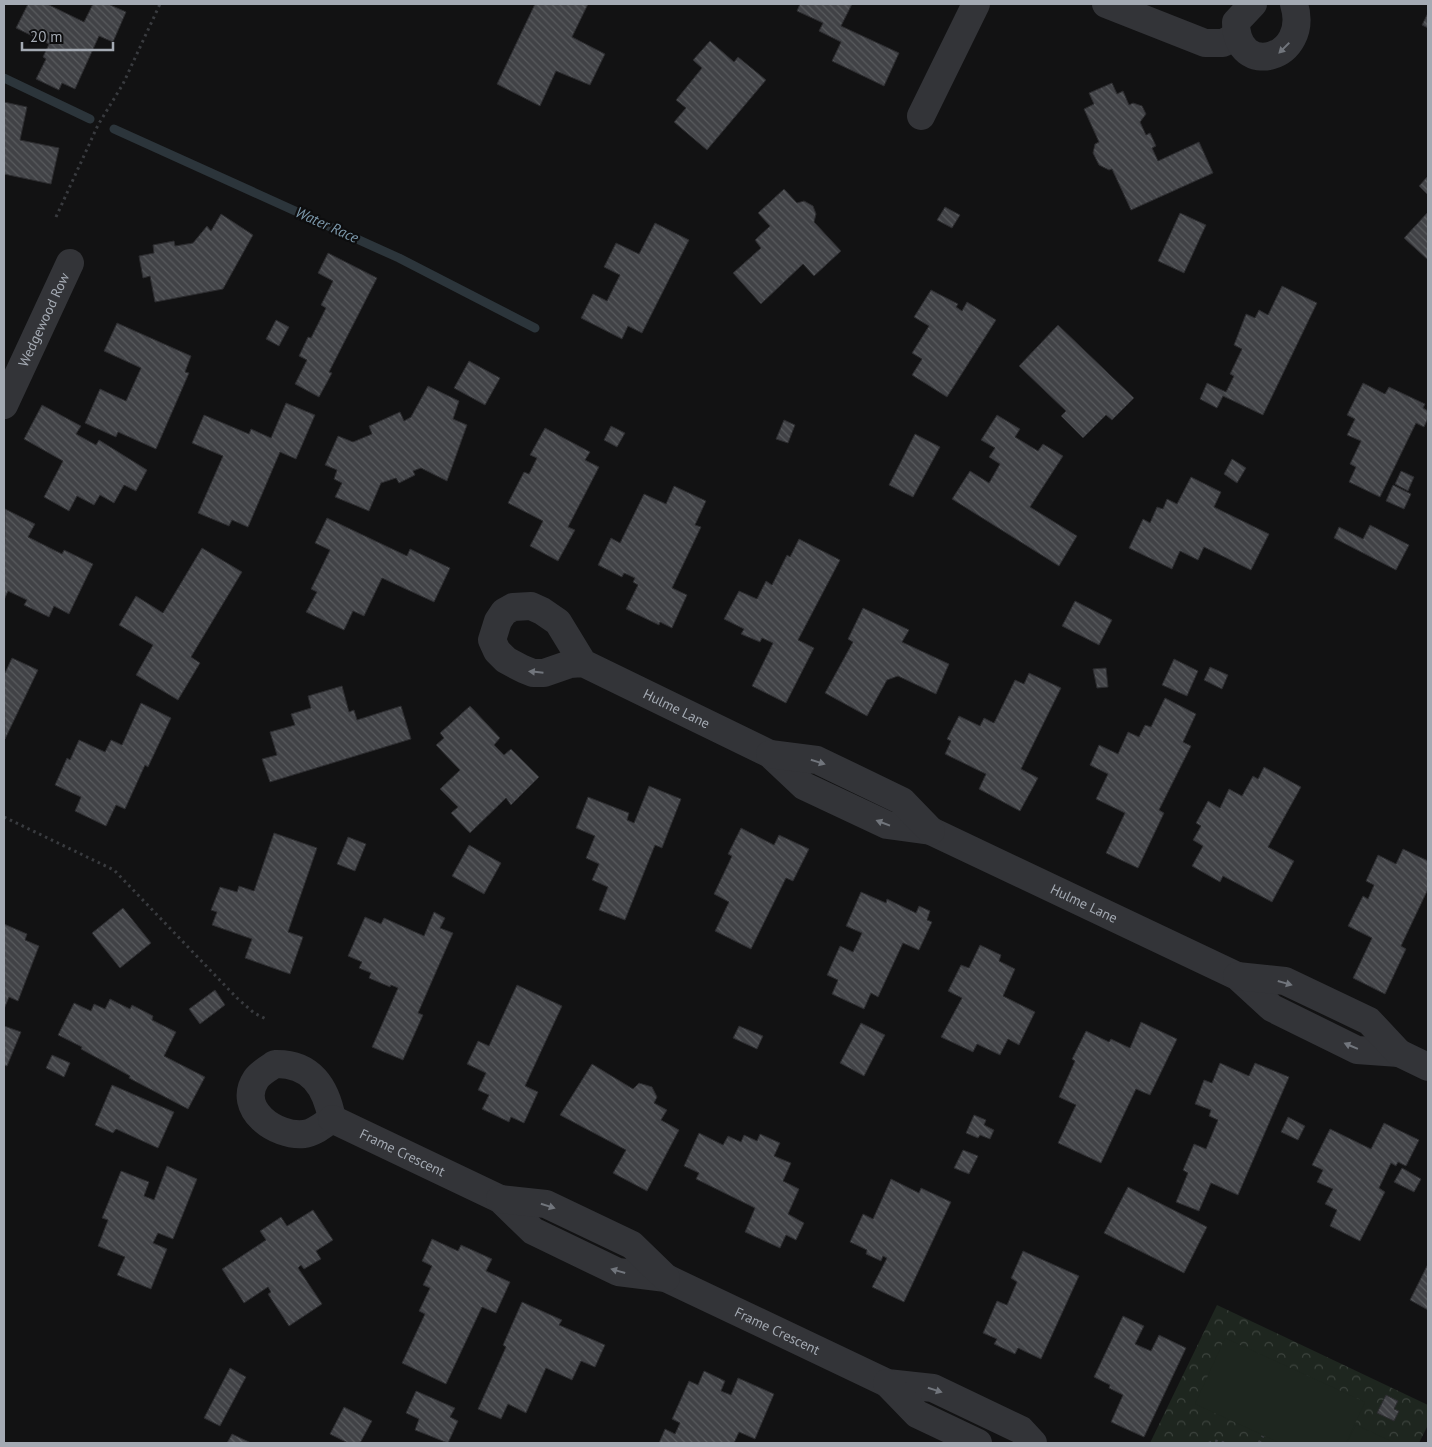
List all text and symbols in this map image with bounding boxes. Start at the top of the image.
scale bar [22,20,114,52]
text: 20 m [30,27,63,46]
one-way arrow [1278,42,1290,54]
water label: Water Race [293,202,362,247]
street label: Wedgewood Row [14,269,74,370]
one-way arrow [528,668,544,676]
street label: Hulme Lane [640,685,713,732]
one-way arrow [811,758,826,766]
one-way arrow [875,819,890,827]
street label: Hulme Lane [1048,880,1120,927]
one-way arrow [1278,979,1293,987]
one-way arrow [1344,1042,1358,1050]
street label: Frame Crescent [357,1125,448,1181]
one-way arrow [541,1202,556,1210]
one-way arrow [611,1266,626,1274]
street label: Frame Crescent [732,1303,823,1359]
one-way arrow [927,1387,942,1395]

